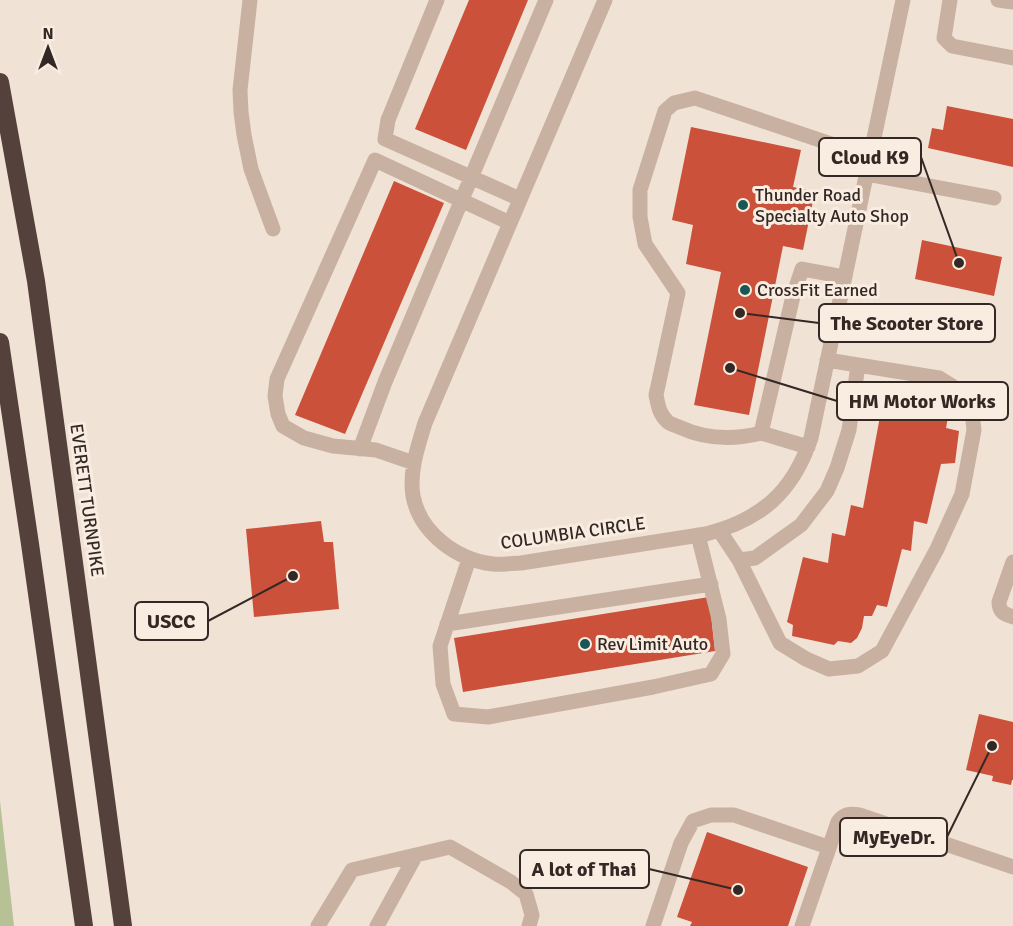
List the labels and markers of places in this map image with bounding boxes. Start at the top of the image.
callout: Cloud K9 [819,138,921,176]
place label: Thunder Road Specialty Auto Shop [755,184,909,227]
marker: Thunder Road Specialty Auto Shop [736,198,750,212]
place label: CrossFit Earned [757,279,878,301]
marker: CrossFit Earned [738,283,752,297]
callout: The Scooter Store [819,304,995,342]
callout: HM Motor Works [837,382,1008,420]
callout: USCC [135,602,208,640]
place label: Rev Limit Auto [597,633,708,655]
marker: Rev Limit Auto [578,637,592,651]
callout: MyEyeDr. [840,818,947,856]
callout: A lot of Thai [520,850,649,888]

